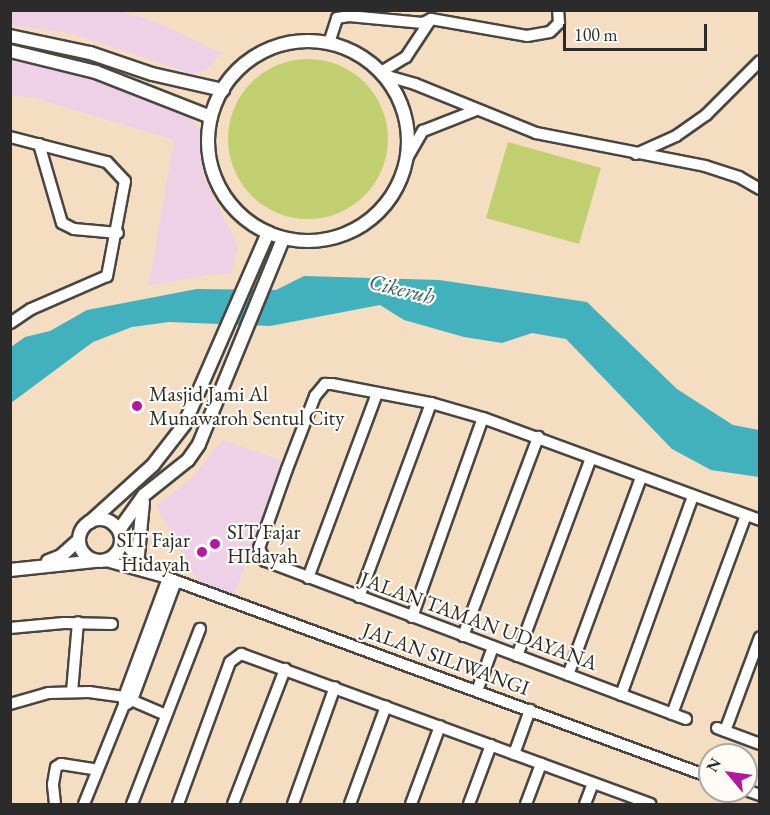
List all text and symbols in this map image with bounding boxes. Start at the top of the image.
scale bar [566,12,710,50]
text: 100 m [574,23,618,46]
water label: Cikeruh [366,268,438,310]
place label: Masjid Jami Al Munawaroh Sentul City [149,381,344,431]
marker: Masjid Jami Al Munawaroh Sentul City [130,399,144,413]
place label: SIT Fajar HIdayah [227,519,301,569]
place label: SIT Fajar Hidayah [116,527,190,577]
marker: SIT Fajar HIdayah [208,537,222,551]
marker: SIT Fajar Hidayah [195,545,209,559]
street label: JALAN TAMAN UDAYANA [357,566,601,676]
street label: JALAN SILIWANGI [359,617,533,701]
north arrow [698,743,758,803]
text: N [701,754,726,776]

